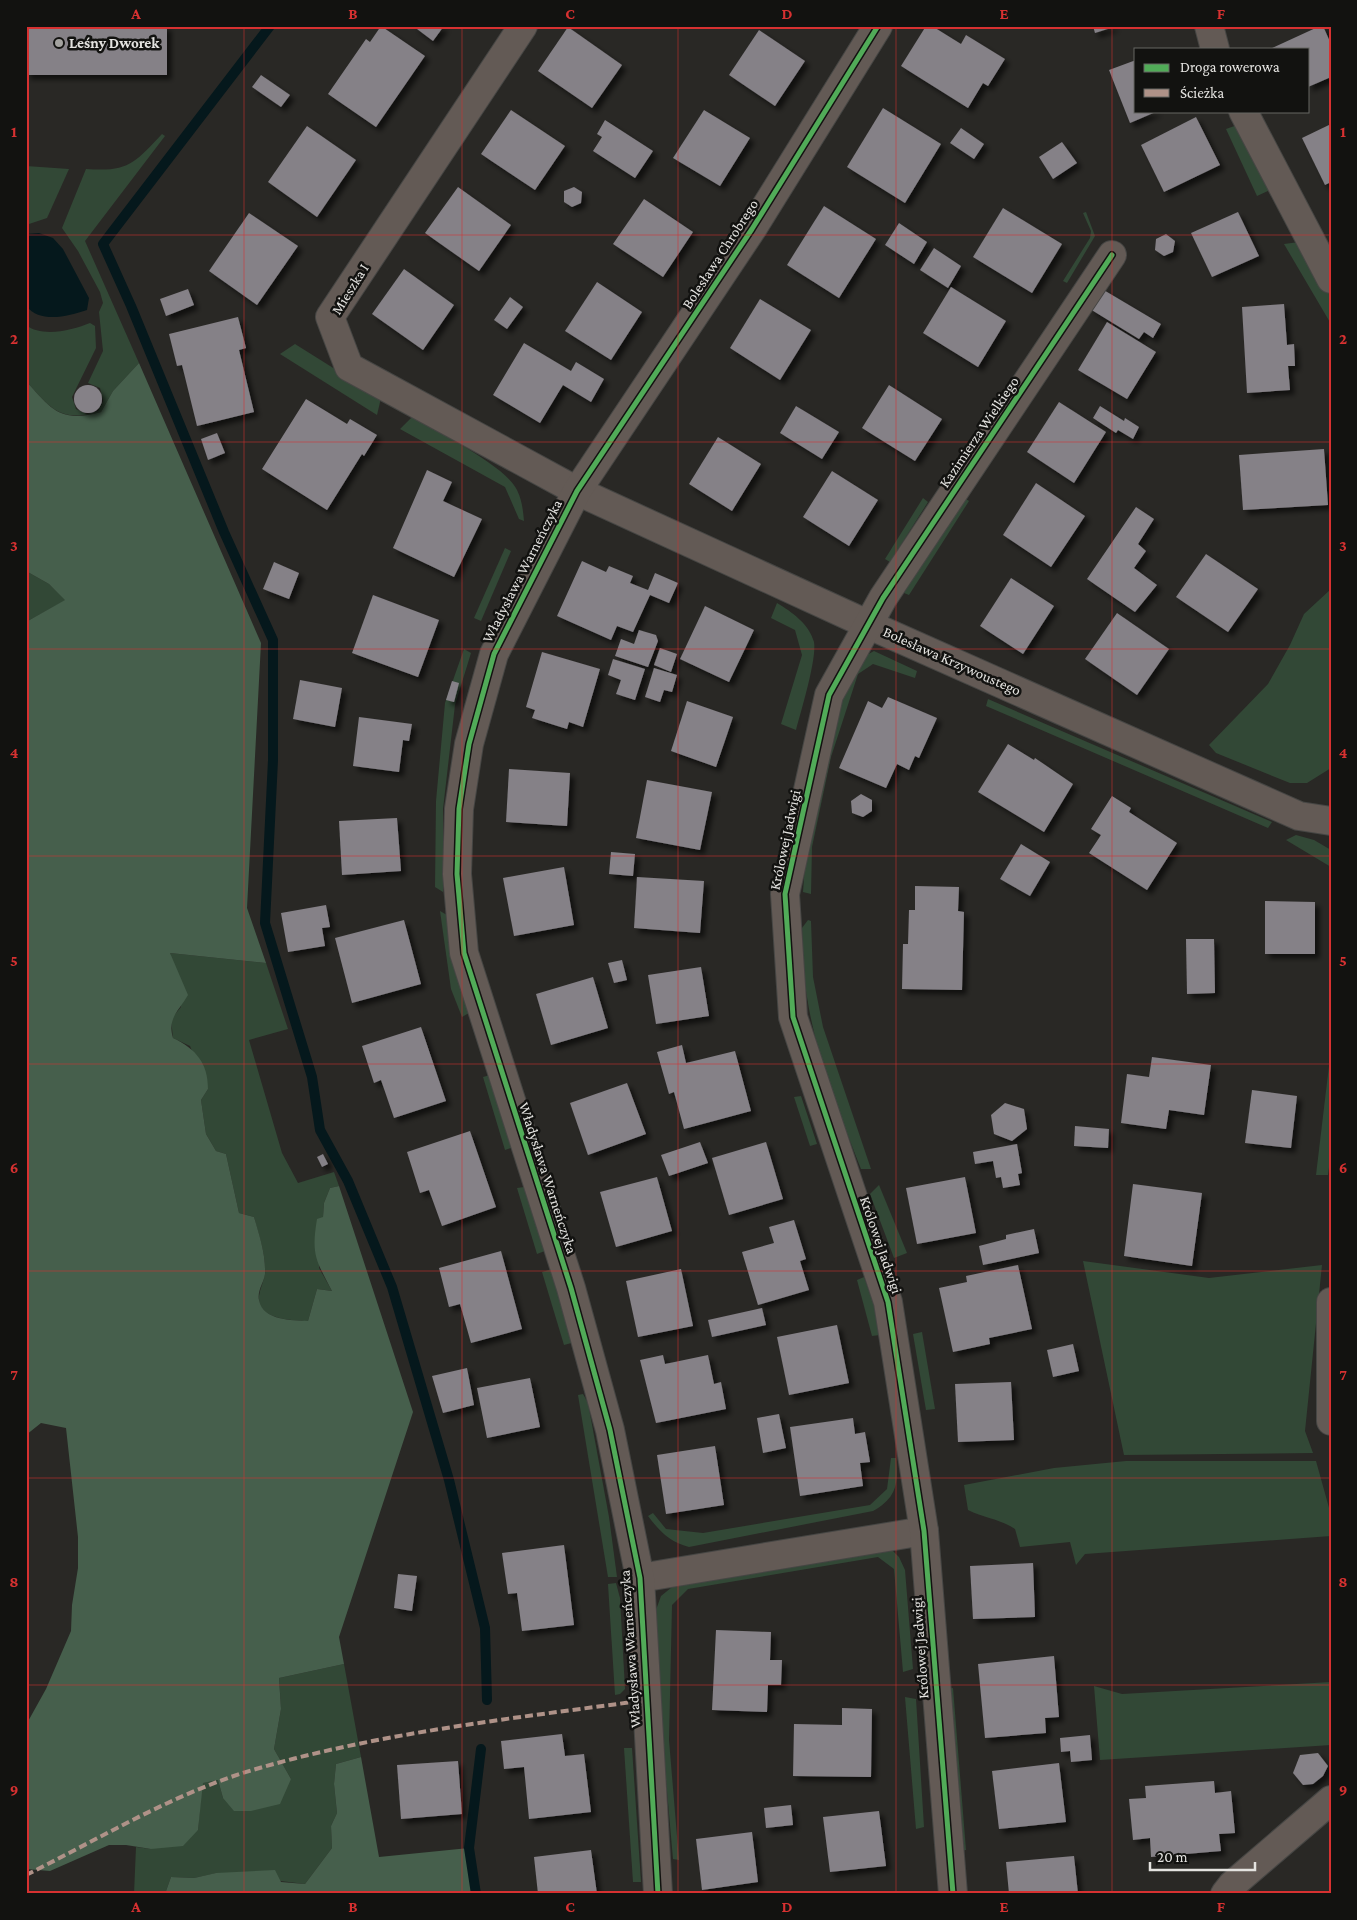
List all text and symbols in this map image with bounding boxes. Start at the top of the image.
text: A [130,5,141,22]
text: B [348,5,358,22]
text: C [565,5,575,22]
text: D [781,5,793,22]
text: E [999,5,1009,22]
text: F [1217,5,1226,22]
place label: Leśny Dworek [69,35,160,51]
marker: Leśny Dworek [53,37,65,49]
legend [1134,48,1310,112]
text: Droga rowerowa [1180,59,1280,76]
text: Ścieżka [1180,85,1224,101]
text: 1 [11,123,17,140]
text: 1 [1340,123,1346,140]
street label: Bolesława Chrobrego [679,196,762,312]
street label: Mieszka I [328,261,372,317]
text: 2 [10,330,18,347]
text: 2 [1339,330,1347,347]
street label: Kazimierza Wielkiego [936,374,1023,491]
street label: Władysława Warneńczyka [479,497,566,646]
text: 3 [10,537,18,554]
text: 3 [1339,537,1347,554]
street label: Bolesława Krzywoustego [880,623,1023,700]
text: 4 [10,744,19,761]
text: 4 [1339,744,1348,761]
street label: Królowej Jadwigi [767,788,804,892]
text: 5 [10,952,18,969]
text: 5 [1339,952,1347,969]
street label: Władysława Warneńczyka [515,1100,580,1256]
text: 6 [10,1159,18,1176]
text: 6 [1339,1159,1347,1176]
street label: Królowej Jadwigi [856,1194,905,1296]
text: 7 [10,1366,18,1383]
text: 7 [1339,1366,1347,1383]
street label: Władysława Warneńczyka [616,1569,644,1729]
text: 8 [9,1573,19,1590]
text: 8 [1338,1573,1348,1590]
street label: Królowej Jadwigi [908,1596,933,1699]
text: 9 [10,1781,18,1798]
text: 9 [1339,1781,1347,1798]
scale bar [1150,1840,1254,1872]
text: 20 m [1157,1849,1188,1865]
text: A [130,1898,141,1915]
text: B [348,1898,358,1915]
text: C [565,1898,575,1915]
text: D [781,1898,793,1915]
text: E [999,1898,1009,1915]
text: F [1217,1898,1226,1915]

